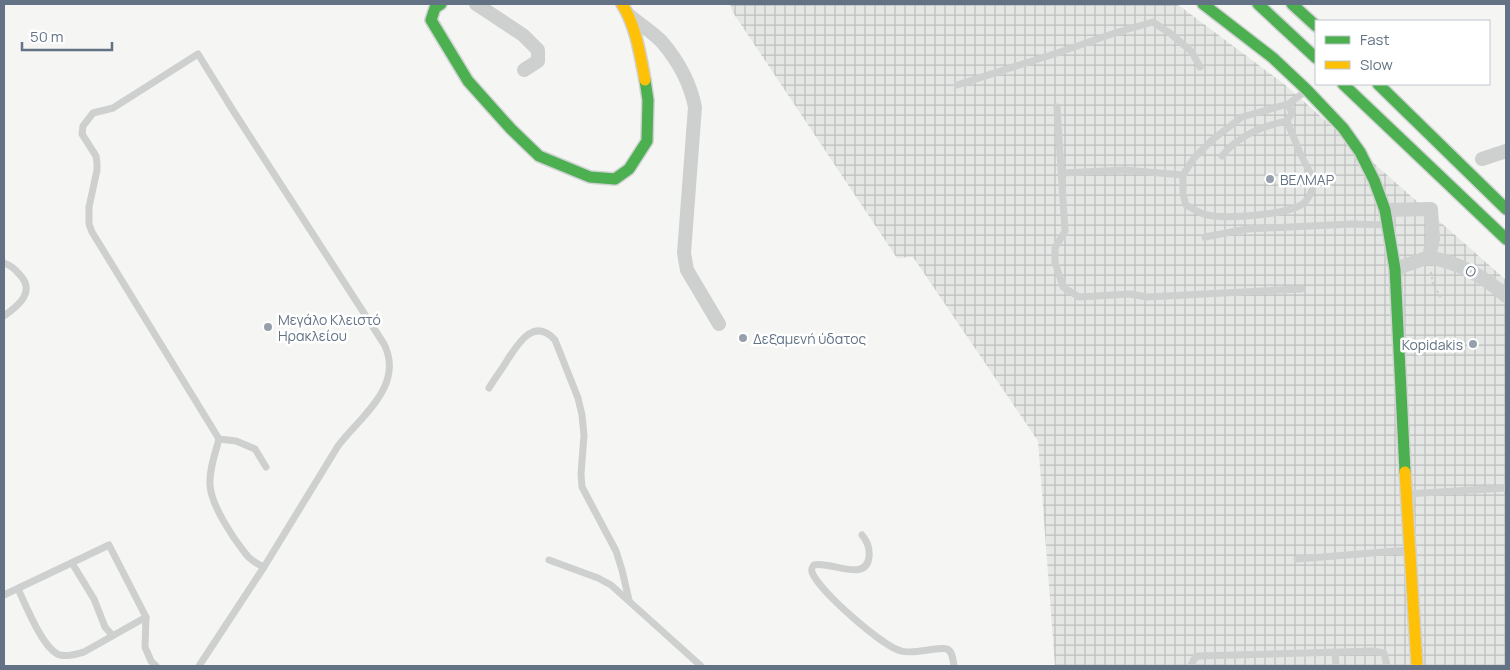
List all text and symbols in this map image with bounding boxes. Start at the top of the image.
scale bar [22,20,112,52]
legend [1315,20,1490,85]
text: 50 m [30,26,64,47]
text: Fast [1360,29,1389,50]
text: Slow [1360,54,1393,75]
place label: ΒΕΛΜΑΡ [1280,170,1335,189]
marker: ΒΕΛΜΑΡ [1264,173,1276,185]
street label: Ο [1462,260,1480,282]
place label: Μεγάλο Κλειστό Ηρακλείου [278,310,381,345]
marker: Μεγάλο Κλειστό Ηρακλείου [262,321,274,333]
place label: Δεξαμενή ύδατος [753,329,866,348]
marker: Δεξαμενή ύδατος [737,332,749,344]
place label: Kopidakis [1402,335,1463,354]
marker: Kopidakis [1467,338,1479,350]

